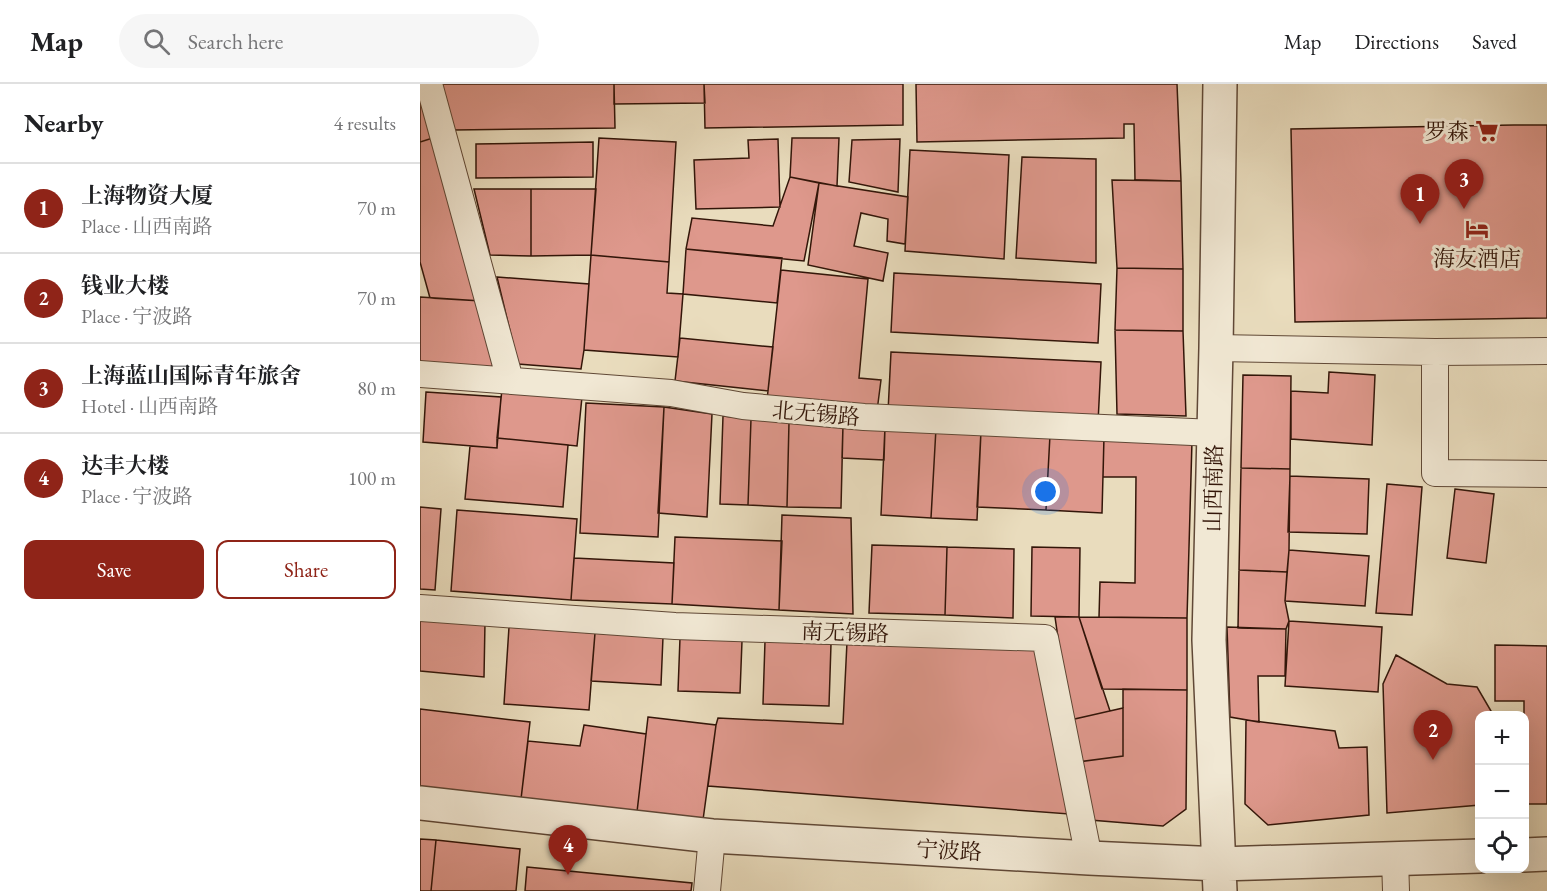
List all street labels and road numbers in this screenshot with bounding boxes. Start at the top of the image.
street label: 北无锡路 [771,395,861,432]
street label: 山西南路 [1198,444,1229,532]
street label: 南无锡路 [800,616,889,649]
street label: 宁波路 [915,834,983,867]

